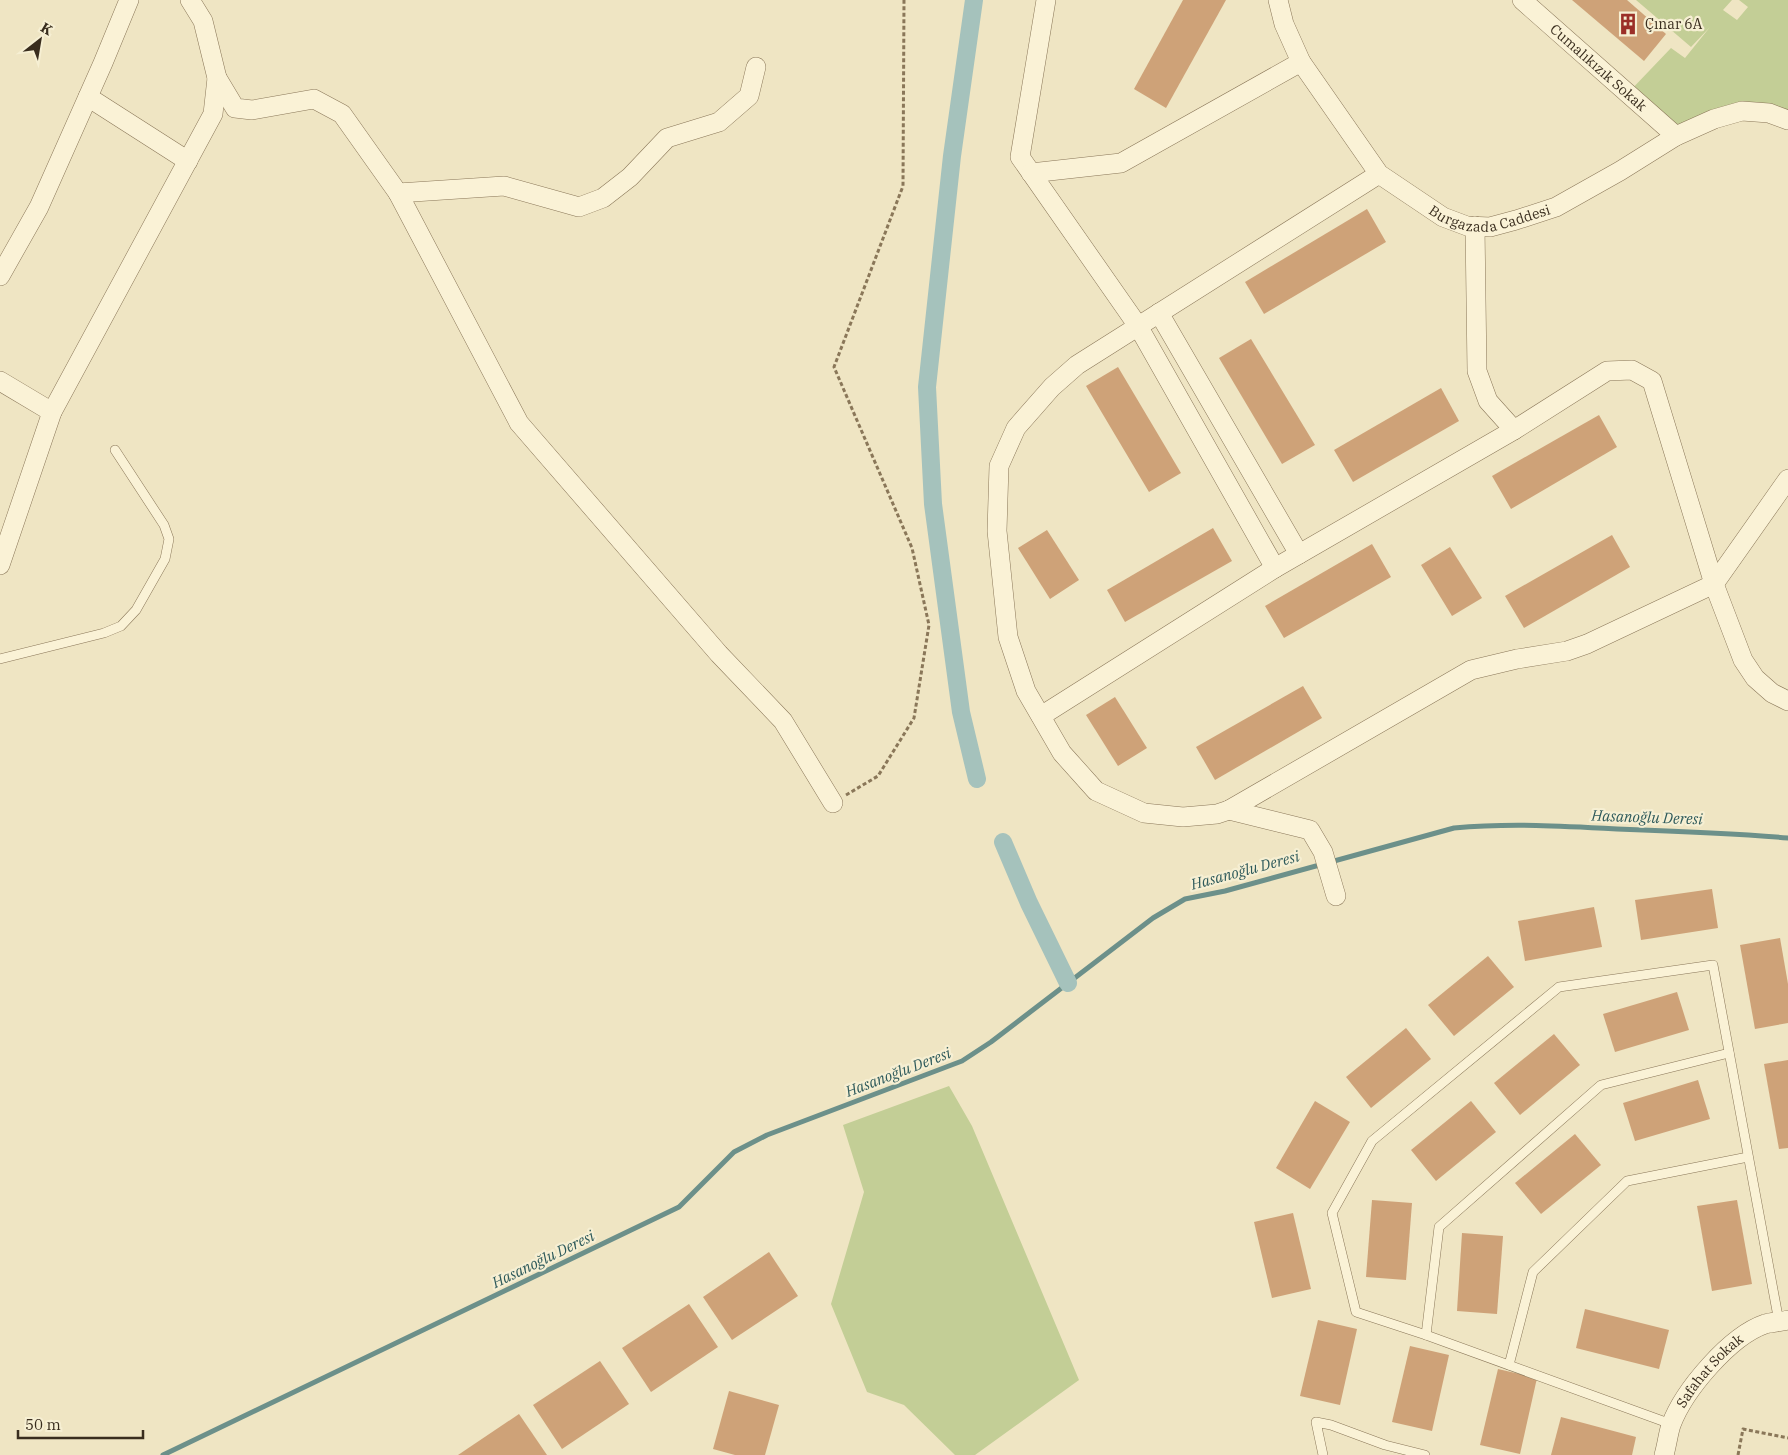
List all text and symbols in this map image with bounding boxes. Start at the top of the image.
building icon: Çınar 6A [1615,11,1641,37]
north arrow [15,15,65,65]
place label: Çınar 6A [1645,15,1703,33]
text: K [37,18,56,39]
street label: Cumalıkızık Sokak [1546,20,1651,116]
street label: Burgazada Caddesi [1427,197,1553,215]
text: Burgazada Caddesi [1426,200,1553,236]
water label: Hasanoğlu Deresi [1590,806,1704,828]
water label: Hasanoğlu Deresi [1188,846,1302,894]
water label: Hasanoğlu Deresi [842,1043,954,1101]
water label: Hasanoğlu Deresi [488,1226,598,1292]
street label: Safahat Sokak [1672,1329,1747,1411]
scale bar [18,1408,142,1440]
text: 50 m [25,1415,61,1434]

